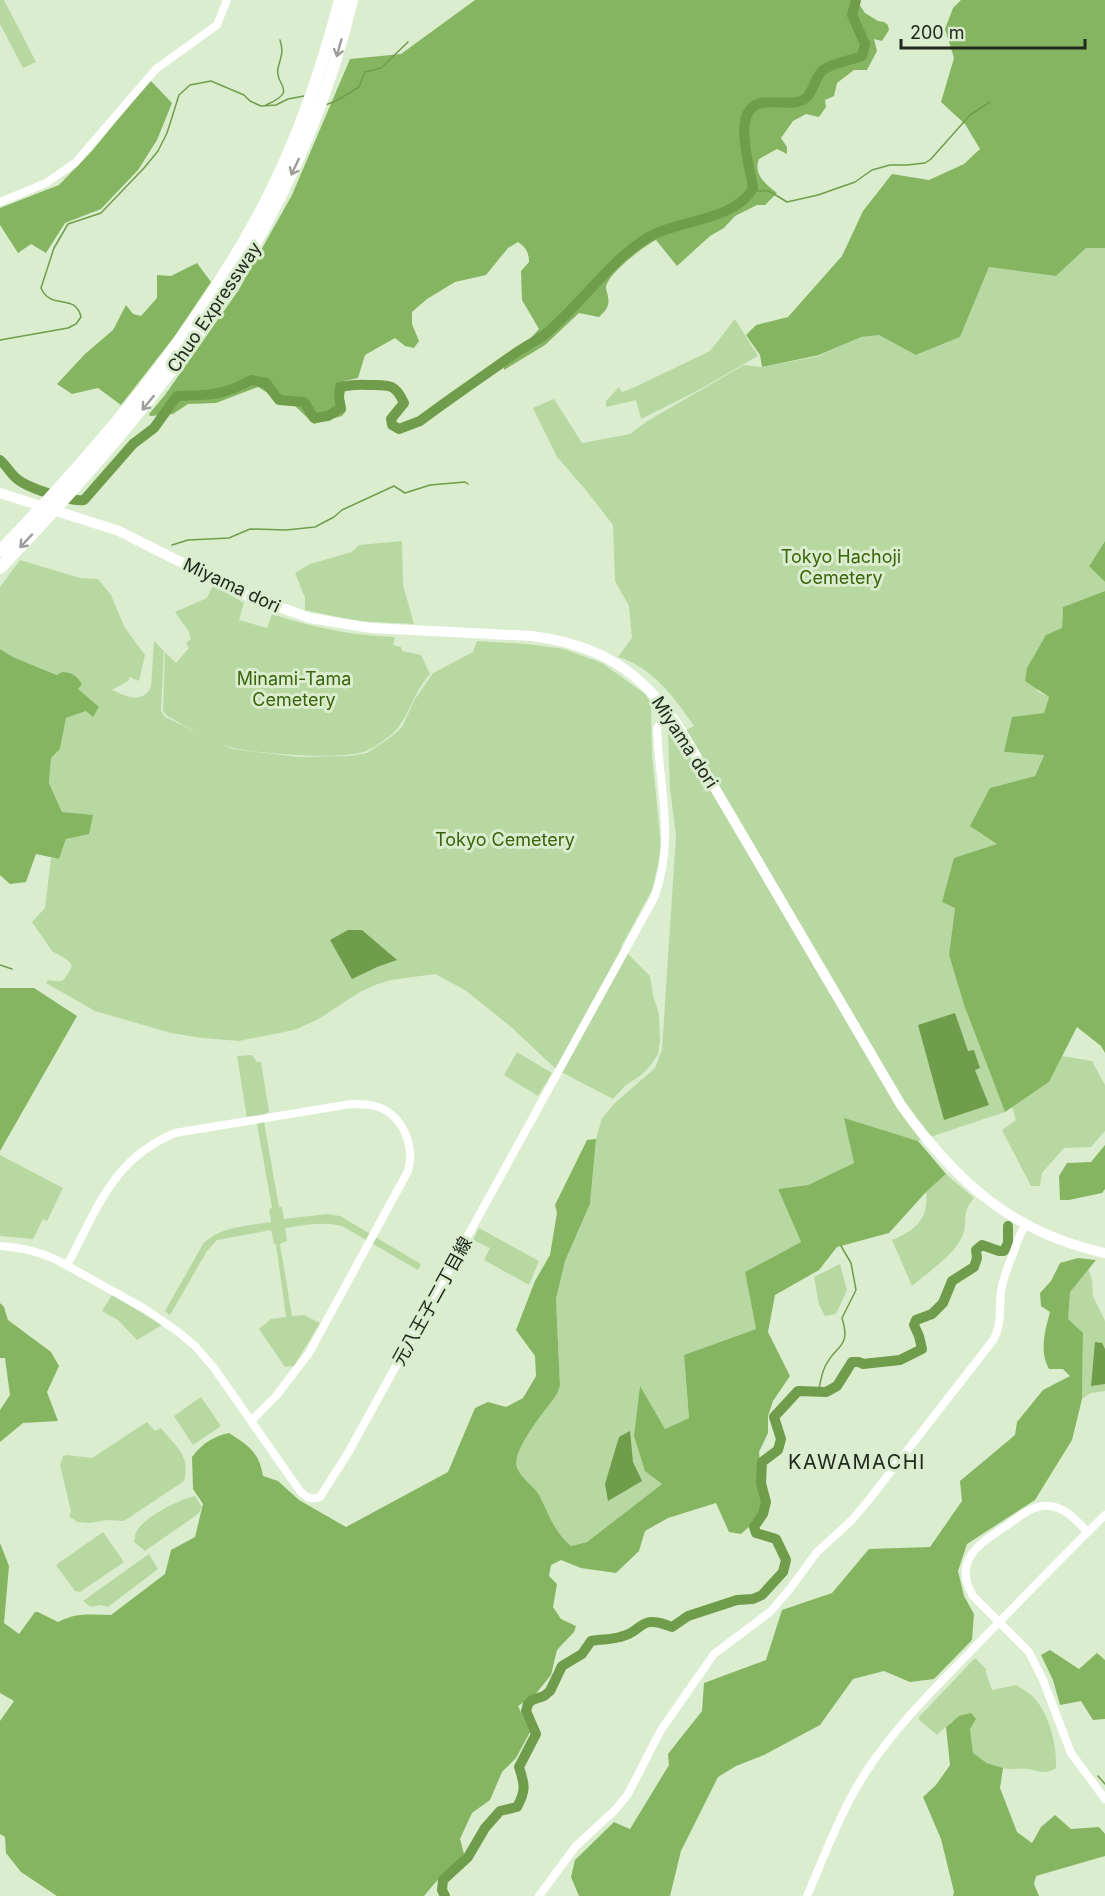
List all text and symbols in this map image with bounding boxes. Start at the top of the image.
scale bar [901,12,1086,50]
text: 200 m [910,22,965,43]
one-way arrow [333,38,344,57]
one-way arrow [289,157,300,175]
street label: Chuo Expressway [163,238,265,376]
one-way arrow [141,394,154,410]
one-way arrow [19,533,33,548]
park label: Tokyo Hachoji Cemetery [781,546,901,588]
street label: Miyama dori [180,553,284,617]
park label: Minami-Tama Cemetery [237,668,351,710]
street label: Miyama dori [648,692,722,792]
park label: Tokyo Cemetery [435,829,575,850]
street label: 元八王子二丁目線 [388,1233,476,1369]
district label: KAWAMACHI [788,1450,926,1474]

